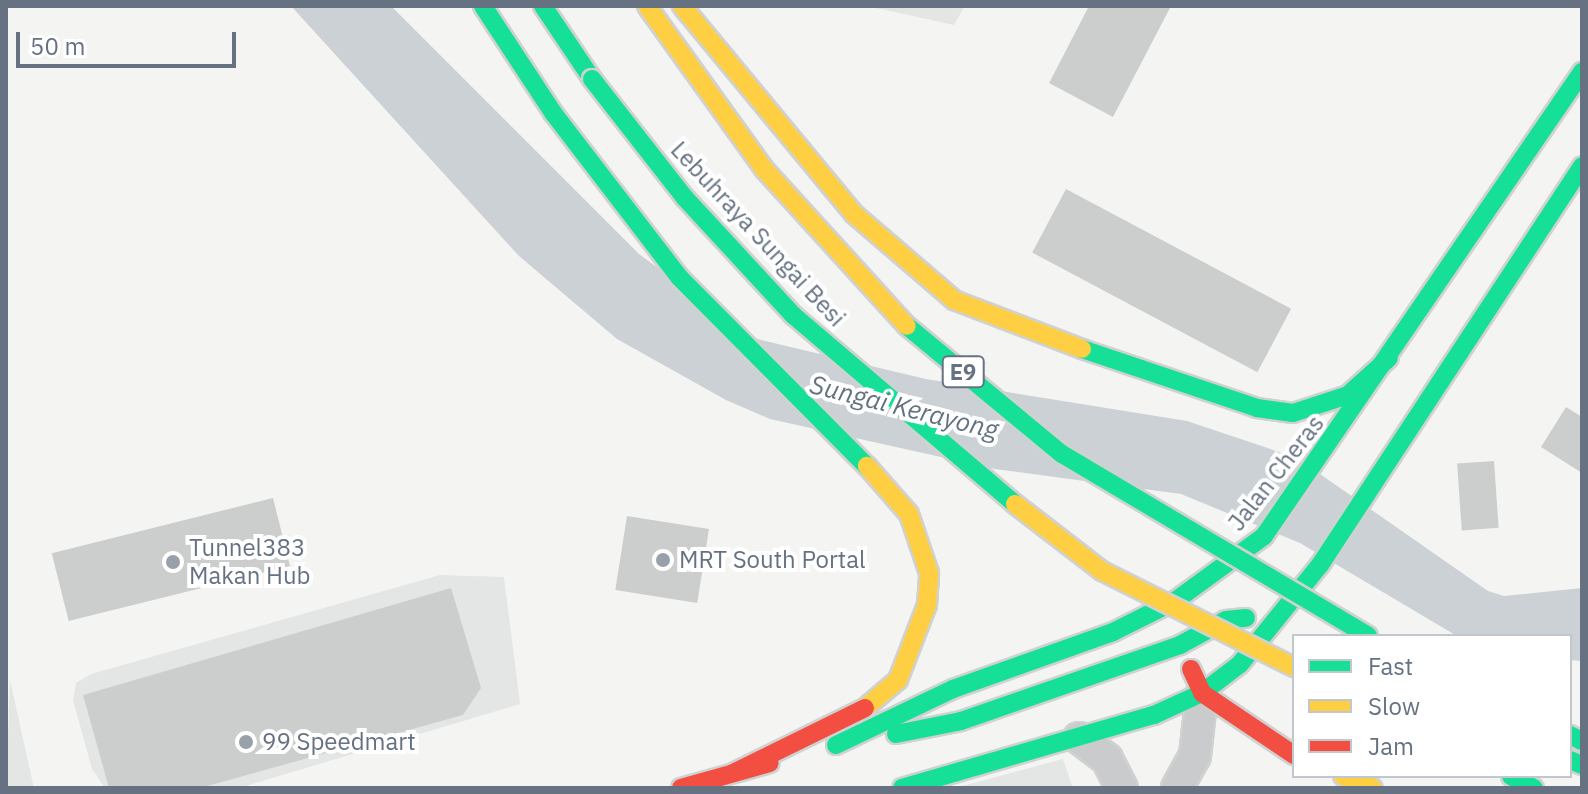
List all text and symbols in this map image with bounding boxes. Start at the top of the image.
scale bar [20,16,240,66]
text: 50 m [30,30,85,62]
street label: Lebuhraya Sungai Besi [665,136,851,332]
road number: E9 [941,354,985,390]
water label: Sungai Kerayong [807,369,1001,445]
street label: Jalan Cheras [1222,410,1330,536]
place label: Tunnel383 Makan Hub [189,534,310,590]
place label: MRT South Portal [679,546,866,574]
marker: MRT South Portal [654,551,672,569]
marker: Tunnel383 Makan Hub [164,553,182,571]
legend [1292,634,1572,778]
text: Fast [1368,650,1413,682]
text: Slow [1368,690,1420,722]
place label: 99 Speedmart [262,728,416,756]
text: Jam [1368,730,1414,762]
marker: 99 Speedmart [237,733,255,751]

